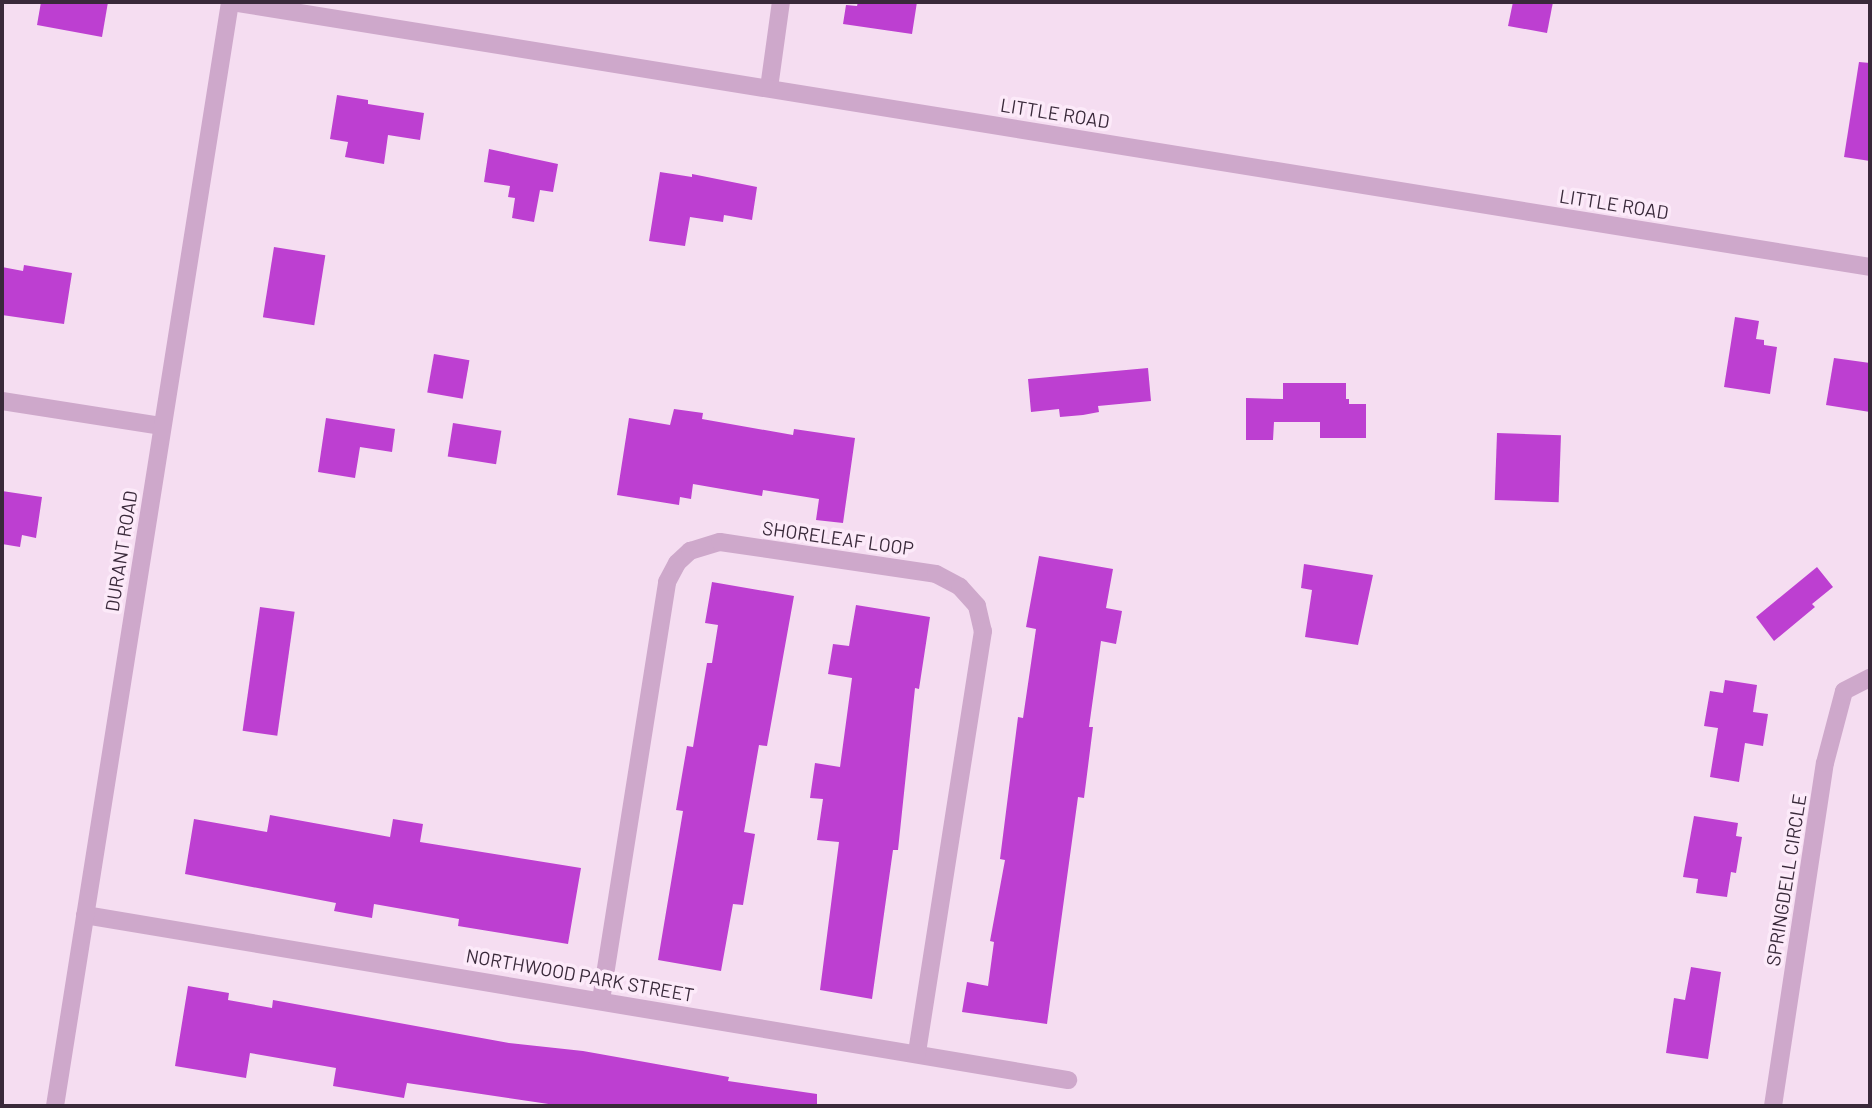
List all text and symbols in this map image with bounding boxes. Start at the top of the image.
street label: LITTLE ROAD [999,93,1111,133]
street label: LITTLE ROAD [1558,184,1670,224]
street label: DURANT ROAD [100,489,142,613]
street label: SHORELEAF LOOP [761,516,915,560]
street label: SPRINGDELL CIRCLE [1761,792,1811,968]
street label: NORTHWOOD PARK STREET [464,944,696,1006]

